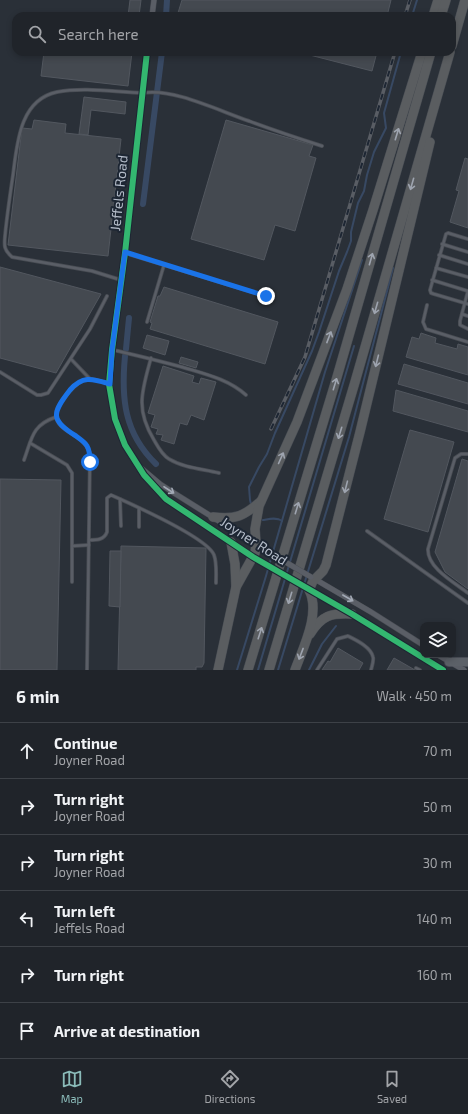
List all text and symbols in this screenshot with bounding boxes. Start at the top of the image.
search box [12,12,456,56]
icon: search [26,23,48,45]
text: Search here [58,25,139,43]
one-way arrow [394,128,401,141]
street label: Jeffels Road [106,154,131,232]
one-way arrow [408,177,415,190]
one-way arrow [368,253,375,266]
route end [257,287,275,305]
one-way arrow [372,302,379,315]
one-way arrow [325,331,333,343]
one-way arrow [373,354,381,367]
one-way arrow [332,377,339,390]
one-way arrow [336,427,343,440]
one-way arrow [278,452,285,464]
route start [81,453,99,471]
one-way arrow [342,480,349,493]
one-way arrow [163,486,174,494]
one-way arrow [294,502,301,515]
street label: Joyner Road [218,513,291,569]
one-way arrow [286,591,293,604]
one-way arrow [342,595,354,603]
map controls [420,622,456,658]
button: layers [420,622,456,658]
one-way arrow [257,627,264,640]
one-way arrow [296,648,304,660]
text: 6 min [16,686,60,706]
text: Walk · 450 m [376,688,452,704]
text: Continue [54,734,117,752]
icon: ahead [16,740,38,762]
text: 70 m [423,743,452,759]
text: Joyner Road [54,752,125,768]
text: Turn right [54,790,124,808]
icon: right [16,796,38,818]
text: 50 m [423,799,452,815]
text: Joyner Road [54,808,125,824]
text: Turn right [54,846,124,864]
icon: right [16,852,38,874]
text: 30 m [423,855,452,871]
text: Joyner Road [54,864,125,880]
text: Turn left [54,902,115,920]
icon: left [16,908,38,930]
text: 140 m [417,911,452,927]
text: Jeffels Road [54,920,125,936]
icon: right [16,964,38,986]
text: Turn right [54,966,124,984]
text: 160 m [417,967,452,983]
icon: arrive [16,1020,38,1042]
text: Arrive at destination [54,1022,200,1040]
tab: Map [61,1068,83,1105]
tab: Directions [205,1068,255,1105]
tab: Saved [377,1068,407,1105]

